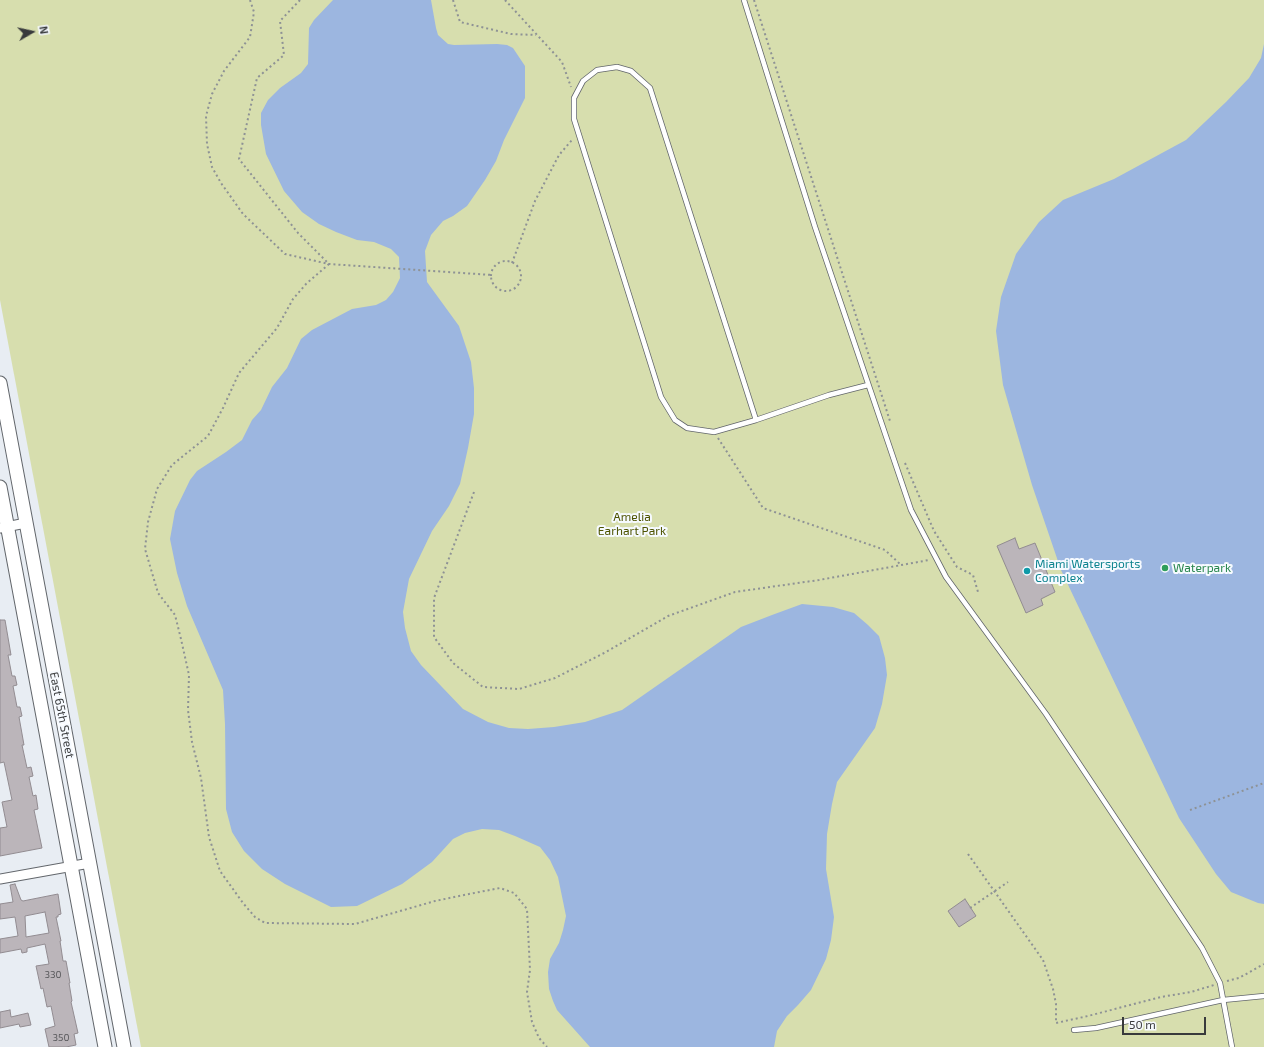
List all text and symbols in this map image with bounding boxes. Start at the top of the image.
north arrow [12,12,52,52]
text: N [37,25,51,35]
park label: Amelia Earhart Park [598,510,666,538]
place label: Miami Watersports Complex [1035,557,1140,585]
place label: Waterpark [1173,561,1231,575]
marker: Waterpark [1160,563,1170,573]
marker: Miami Watersports Complex [1022,566,1032,576]
street label: East 65th Street [47,671,77,759]
house number: 330 [44,969,62,981]
scale bar [1124,1009,1208,1035]
text: 50 m [1129,1017,1156,1031]
house number: 350 [53,1032,69,1044]

